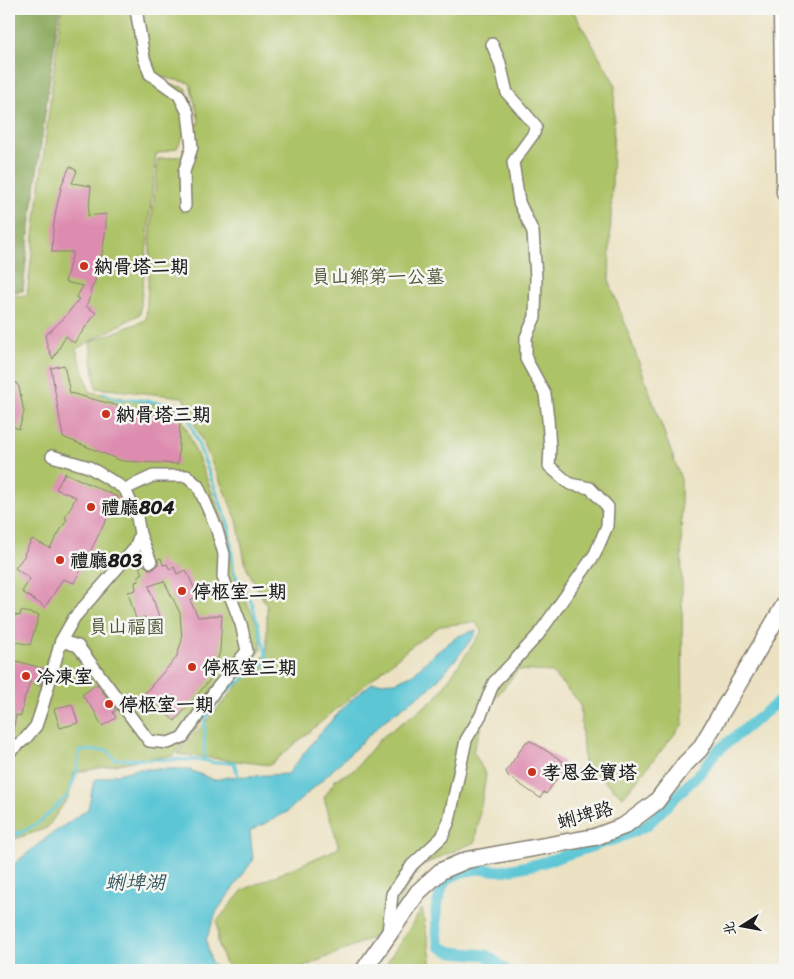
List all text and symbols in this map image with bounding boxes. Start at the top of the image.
place label: 納骨塔二期 [94,250,189,283]
marker: 納骨塔二期 [78,260,90,272]
park label: 員山鄉第一公墓 [311,260,445,293]
place label: 納骨塔三期 [116,398,211,431]
marker: 納骨塔三期 [100,408,112,420]
place label: 禮廳804 [101,491,174,524]
marker: 禮廳804 [85,501,97,513]
place label: 禮廳803 [70,544,142,577]
marker: 禮廳803 [54,554,66,566]
place label: 停柩室二期 [192,575,287,608]
marker: 停柩室二期 [176,585,188,597]
park label: 員山福園 [89,610,165,643]
place label: 停柩室三期 [202,651,297,684]
place label: 冷凍室 [36,660,93,693]
marker: 停柩室三期 [186,661,198,673]
marker: 冷凍室 [20,670,32,682]
place label: 停柩室一期 [119,688,214,721]
marker: 停柩室一期 [103,698,115,710]
place label: 孝恩金寶塔 [542,756,637,789]
marker: 孝恩金寶塔 [526,766,538,778]
street label: 蜊埤路 [553,791,617,839]
water label: 蜊埤湖 [105,865,167,900]
north arrow [716,902,766,952]
text: 北 [716,919,743,938]

